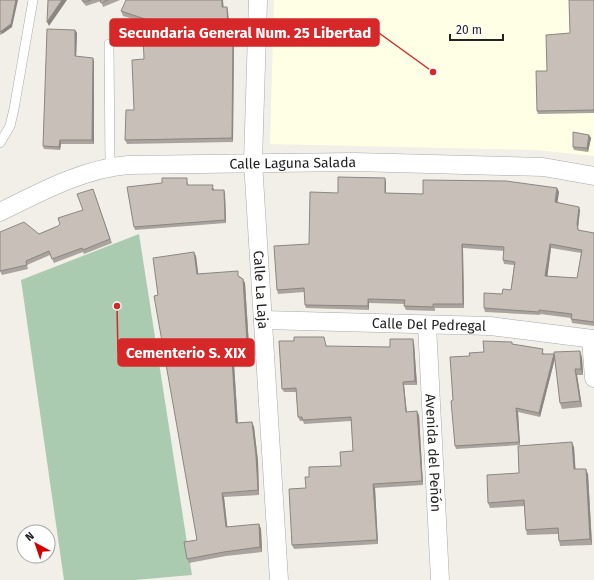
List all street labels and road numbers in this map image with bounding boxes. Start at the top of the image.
street label: Calle Laguna Salada [229,153,356,172]
street label: Calle La Laja [250,250,272,330]
street label: Calle Del Pedregal [372,314,486,334]
street label: Avenida del Peñón [422,393,445,512]

